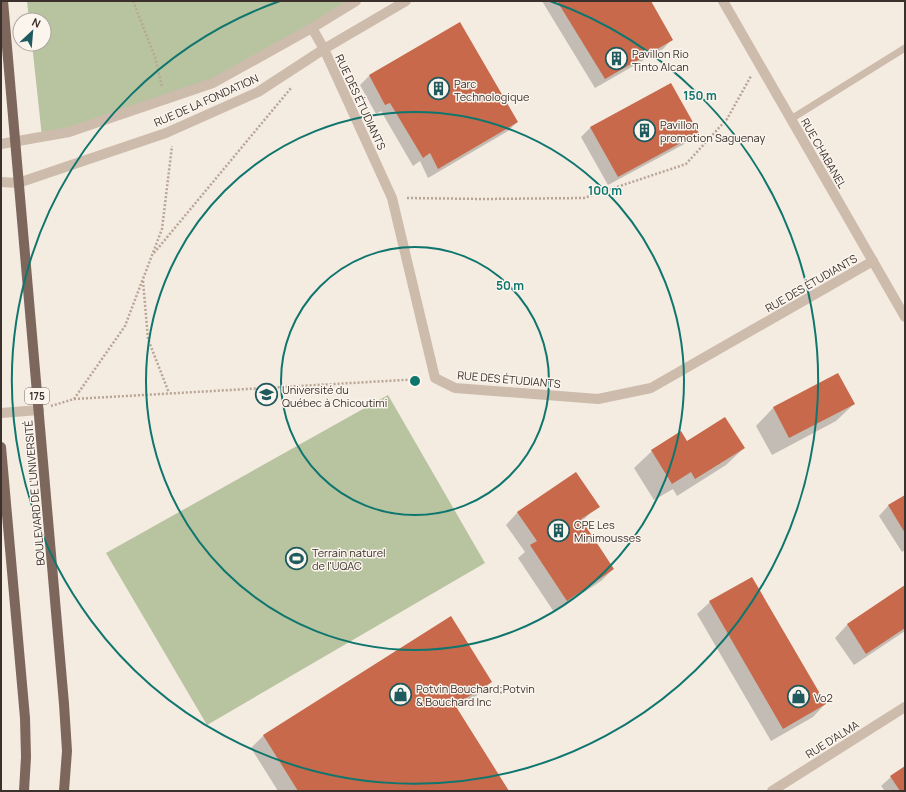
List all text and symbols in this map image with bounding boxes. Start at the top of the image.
north arrow [12,12,52,52]
text: N [30,14,44,31]
building icon: Pavillon Rio Tinto Alcan [603,46,629,72]
place label: Pavillon Rio Tinto Alcan [632,46,689,74]
street label: RUE DES ÉTUDIANTS [332,52,390,152]
street label: RUE DE LA FONDATION [151,70,261,130]
building icon: Parc Technologique [425,76,451,102]
place label: Parc Technologique [454,76,530,104]
text: 150 m [683,87,717,104]
street label: RUE CHABANEL [798,115,850,191]
building icon: Pavillon promotion Saguenay [631,117,657,143]
place label: Pavillon promotion Saguenay [660,117,765,145]
text: 100 m [588,182,622,199]
street label: RUE DES ÉTUDIANTS [762,250,860,315]
text: 50 m [496,277,524,294]
street label: RUE DES ÉTUDIANTS [457,367,562,391]
centre of rings [408,374,422,388]
school or university icon: Université du Québec à Chicoutimi [254,382,280,408]
place label: Université du Québec à Chicoutimi [282,382,387,410]
road number: 175 [25,388,49,404]
street label: BOULEVARD DE L'UNIVERSITÉ [20,420,48,566]
building icon: CPE Les Minimousses [546,517,572,543]
place label: CPE Les Minimousses [574,517,641,545]
sports icon: Terrain naturel de l'UQAC [283,545,309,571]
place label: Terrain naturel de l'UQAC [312,545,386,573]
shop icon: Potvin Bouchard;Potvin & Bouchard Inc [388,681,414,707]
place label: Potvin Bouchard;Potvin & Bouchard Inc [416,681,535,709]
shop icon: Vo2 [785,684,811,710]
place label: Vo2 [814,690,833,705]
street label: RUE D'ALMA [802,717,862,761]

